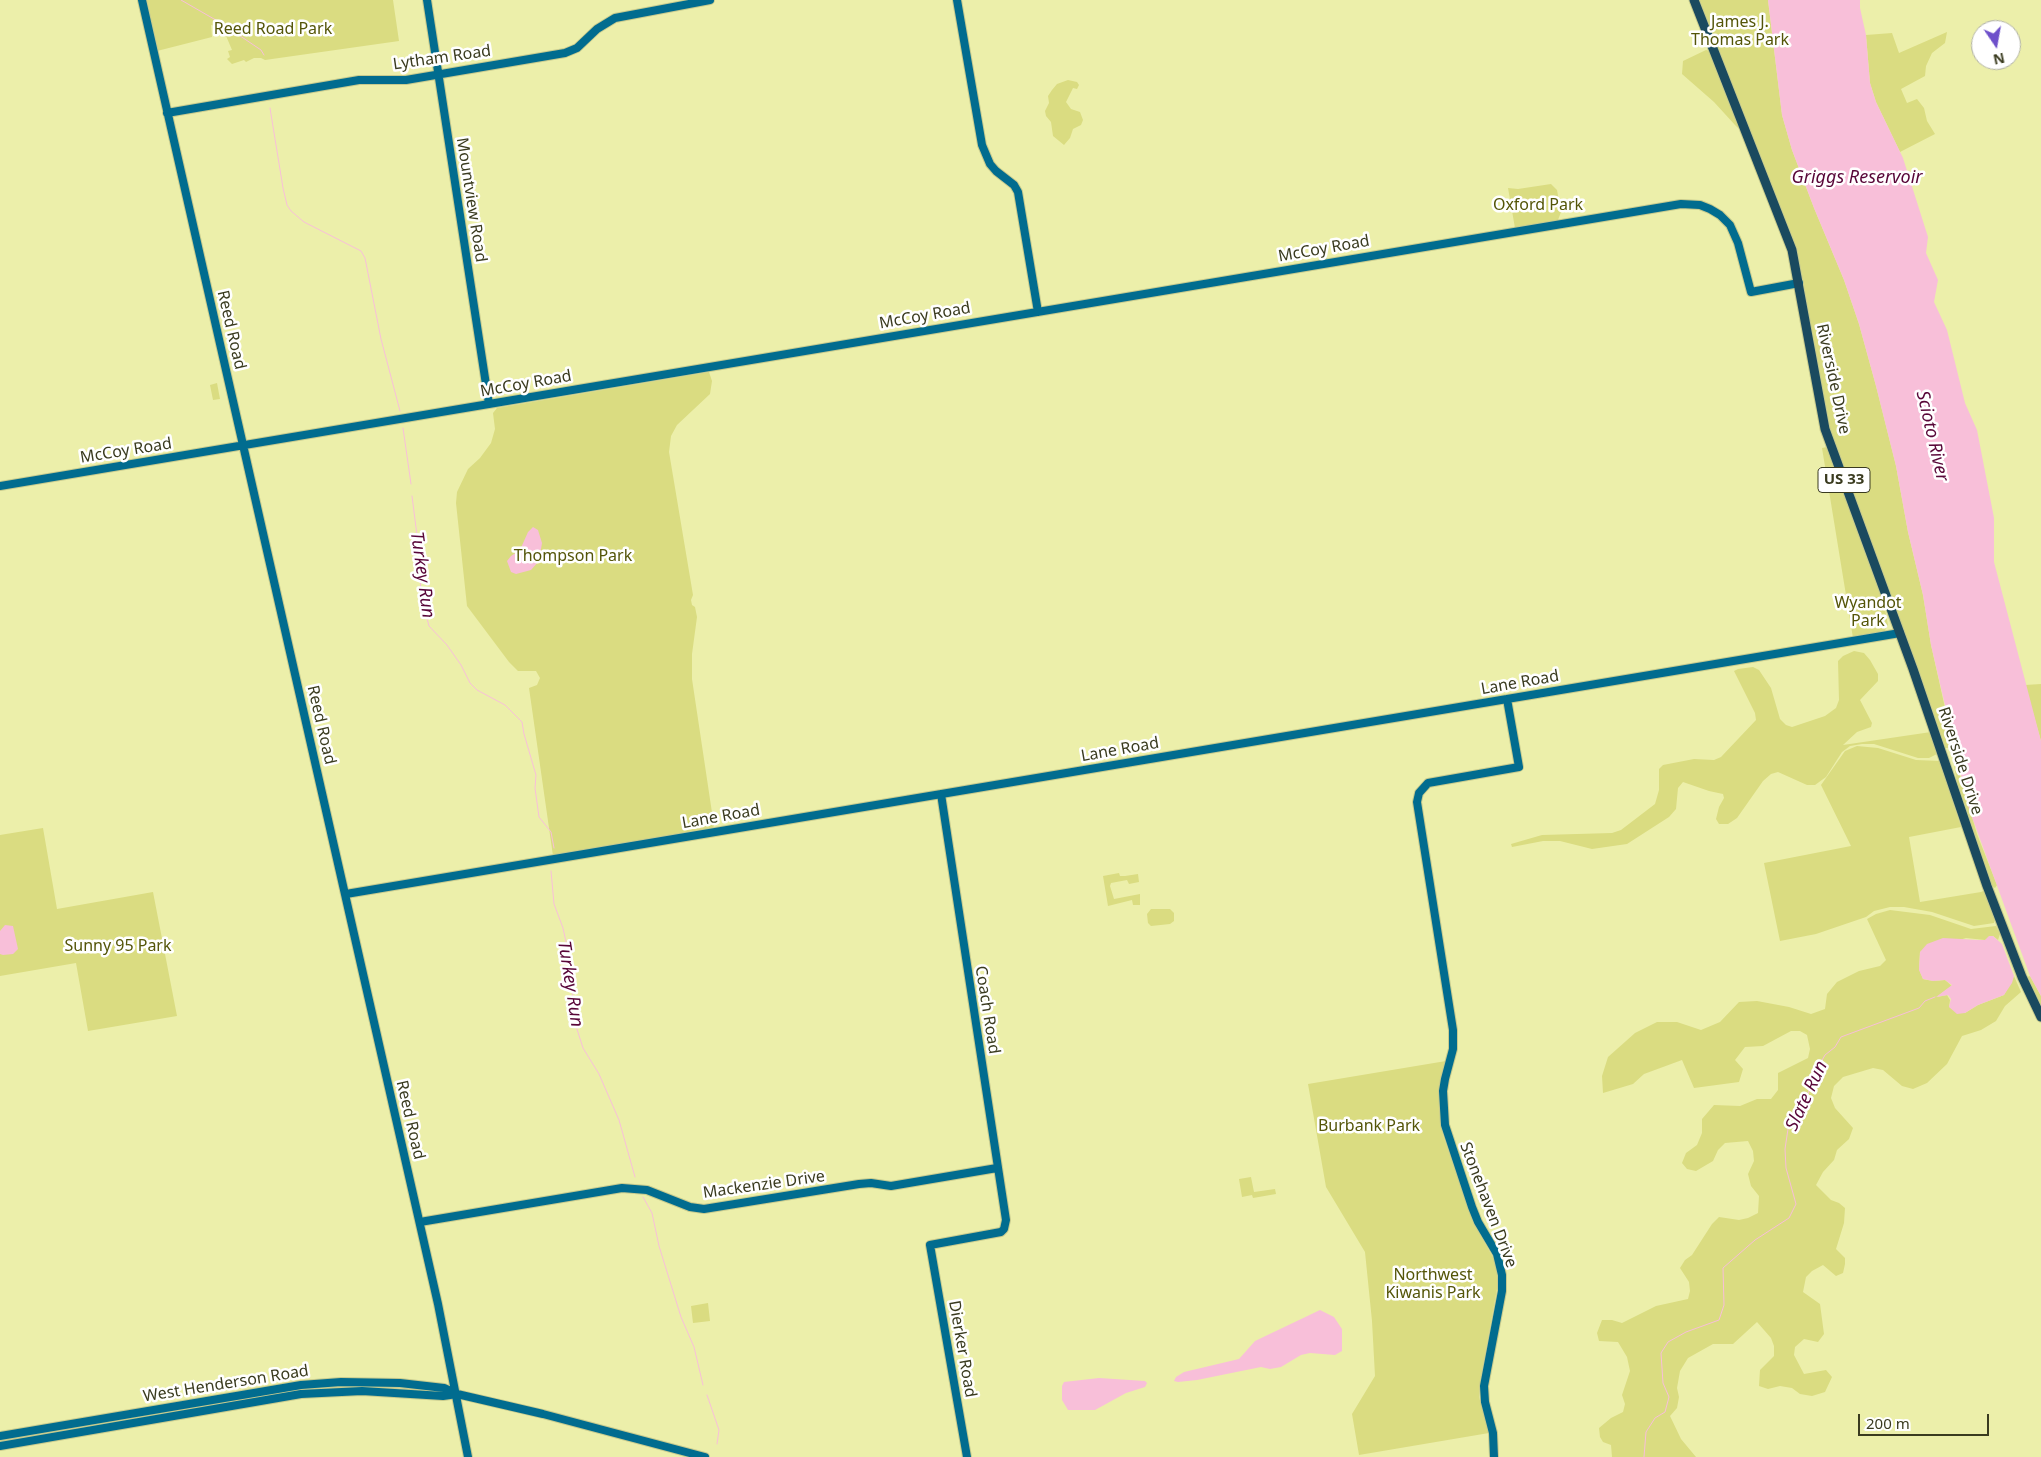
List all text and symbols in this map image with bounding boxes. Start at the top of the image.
park label: James J. Thomas Park [1691,12,1789,50]
park label: Reed Road Park [214,19,332,39]
north arrow [1971,20,2021,70]
street label: Lytham Road [392,42,492,74]
text: N [1991,49,2007,70]
street label: Mountview Road [452,136,490,264]
water label: Griggs Reservoir [1792,167,1922,189]
park label: Oxford Park [1493,195,1583,215]
street label: McCoy Road [1277,232,1371,266]
street label: Reed Road [213,289,249,371]
street label: McCoy Road [878,299,972,333]
street label: Riverside Drive [1812,322,1854,436]
street label: McCoy Road [479,367,573,401]
water label: Scioto River [1911,389,1953,483]
street label: McCoy Road [79,434,173,468]
road number: US 33 [1818,468,1870,492]
water label: Turkey Run [405,530,439,620]
park label: Thompson Park [514,546,632,566]
park label: Wyandot Park [1834,593,1902,631]
street label: Lane Road [1479,667,1561,699]
street label: Reed Road [303,684,339,766]
street label: Riverside Drive [1934,705,1986,817]
street label: Lane Road [1079,734,1161,766]
street label: Lane Road [680,801,762,833]
park label: Sunny 95 Park [64,936,172,956]
water label: Turkey Run [553,939,587,1029]
street label: Coach Road [971,965,1003,1055]
water label: Slate Run [1781,1058,1833,1134]
street label: Reed Road [392,1079,428,1161]
park label: Burbank Park [1318,1116,1420,1136]
street label: Stonehaven Drive [1455,1140,1521,1270]
street label: Mackenzie Drive [702,1167,826,1203]
park label: Northwest Kiwanis Park [1385,1265,1481,1303]
street label: Dierker Road [944,1299,980,1399]
street label: West Henderson Road [142,1361,310,1407]
scale bar [1861,1404,1992,1436]
text: 200 m [1866,1413,1910,1433]

